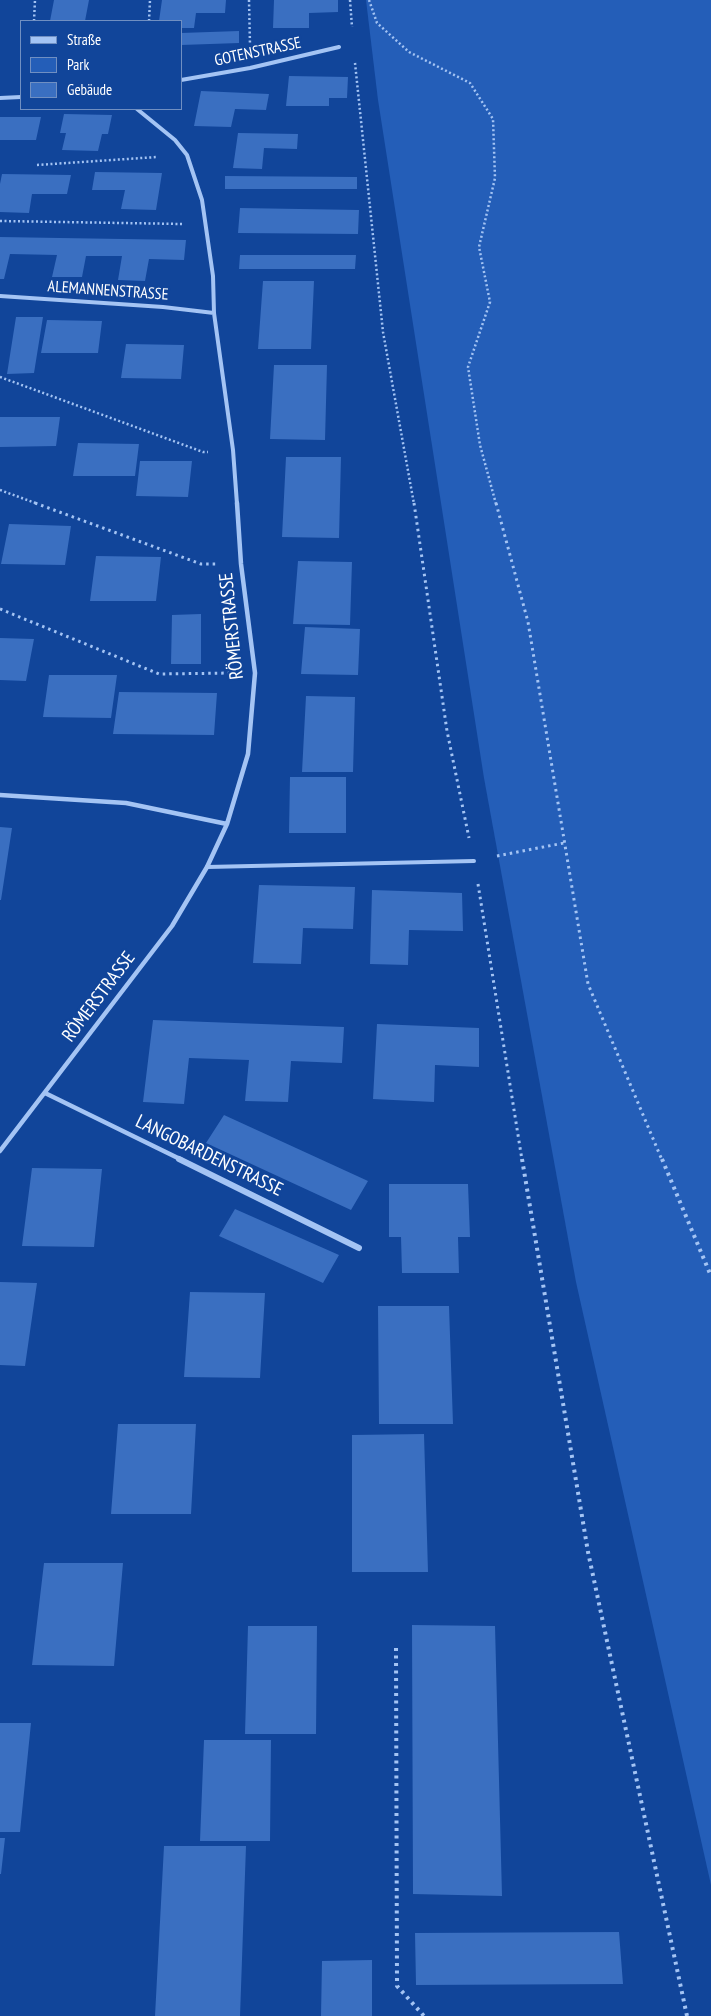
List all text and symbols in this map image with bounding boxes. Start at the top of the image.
legend [20,20,182,110]
text: Straße [67,30,101,49]
street label: GOTENSTRASSE [213,33,303,71]
text: Park [67,55,89,74]
text: Gebäude [67,80,112,99]
street label: ALEMANNENSTRASSE [47,277,169,305]
street label: RÖMERSTRASSE [215,572,249,680]
street label: RÖMERSTRASSE [58,947,140,1047]
street label: LANGOBARDENSTRASSE [132,1110,286,1202]

